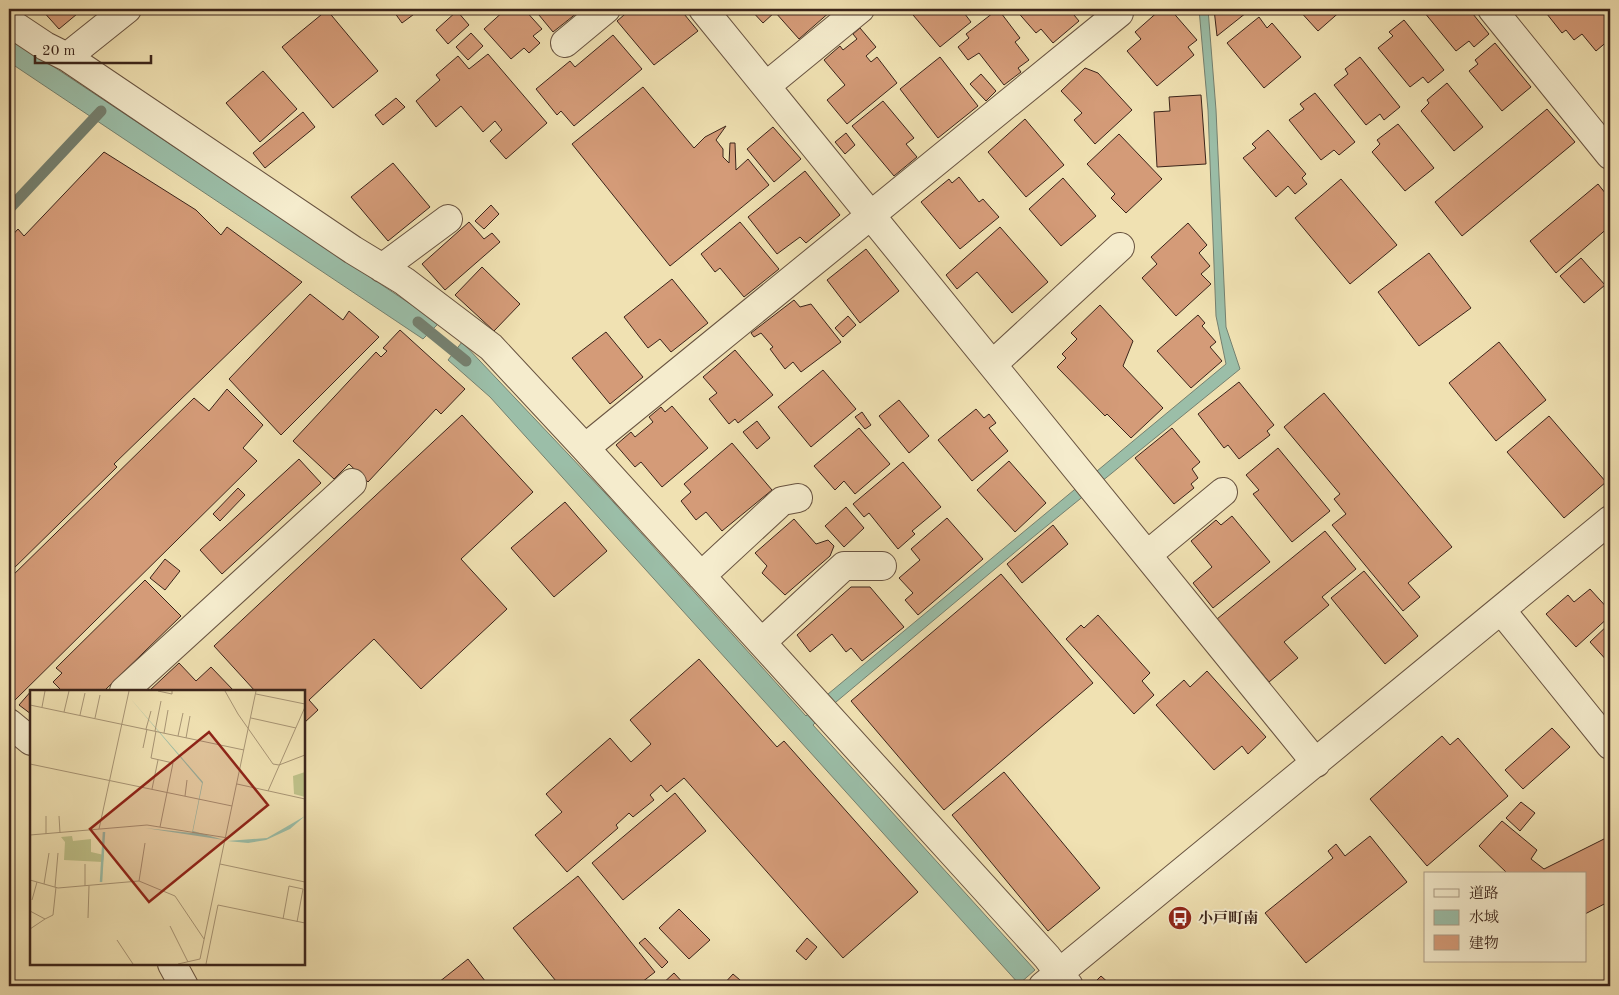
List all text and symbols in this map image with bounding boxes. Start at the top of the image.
scale bar [35,32,151,64]
text: 20 m [42,44,76,59]
inset map [30,690,305,965]
legend [1424,872,1586,962]
text: 道路 [1469,885,1499,902]
bus stop icon: 小戸町南 [1167,905,1193,931]
text: 水域 [1469,909,1499,926]
place label: 小戸町南 [1198,910,1258,927]
text: 建物 [1469,935,1499,952]

